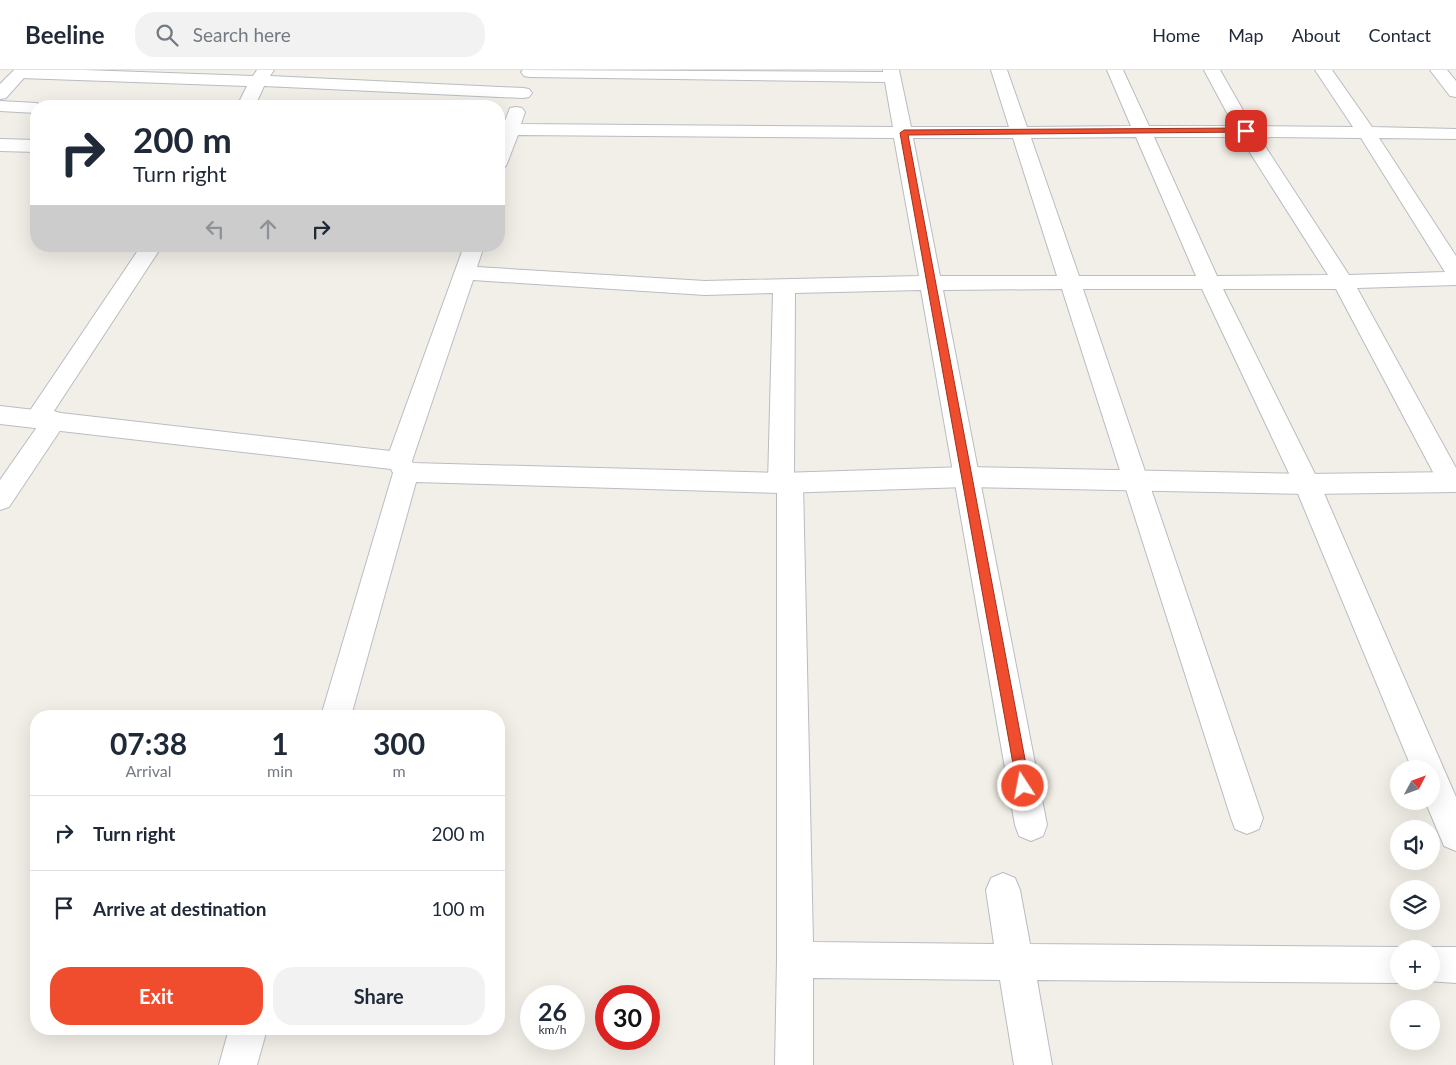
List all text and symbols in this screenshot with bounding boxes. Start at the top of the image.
search box [135,12,485,57]
text: Beeline [25,20,105,49]
icon: search [153,21,181,49]
text: Search here [193,23,291,46]
text: Home [1152,24,1200,46]
text: Map [1228,24,1264,46]
text: About [1292,24,1341,46]
text: Contact [1369,24,1431,46]
pin [1225,110,1267,152]
icon: arrive [1232,117,1260,145]
text: 200 m [133,118,232,160]
icon: right [50,120,115,185]
text: Turn right [133,160,227,187]
icon: left [201,215,229,243]
icon: ahead [254,215,282,243]
icon: right [307,215,335,243]
text: 07:38 [110,725,187,761]
text: 1 [271,725,289,761]
text: 300 [373,725,425,761]
position arrow [996,759,1048,811]
north arrow [1390,760,1440,810]
map controls [1390,760,1440,1050]
text: Arrival [125,761,172,780]
text: min [267,761,293,780]
text: m [392,761,406,780]
icon: right [50,819,78,847]
button: sound [1390,820,1440,870]
text: Turn right [93,822,175,845]
text: 200 m [431,822,485,845]
button: layers [1390,880,1440,930]
icon: arrive [50,894,78,922]
text: Arrive at destination [93,897,266,920]
text: 100 m [431,897,485,920]
button: + [1390,940,1440,990]
button: Exit [50,967,263,1025]
button: Share [273,967,485,1025]
speed limit sign: 30 [595,985,660,1050]
text: 26 [538,996,567,1026]
button: − [1390,1000,1440,1050]
text: km/h [538,1022,567,1037]

